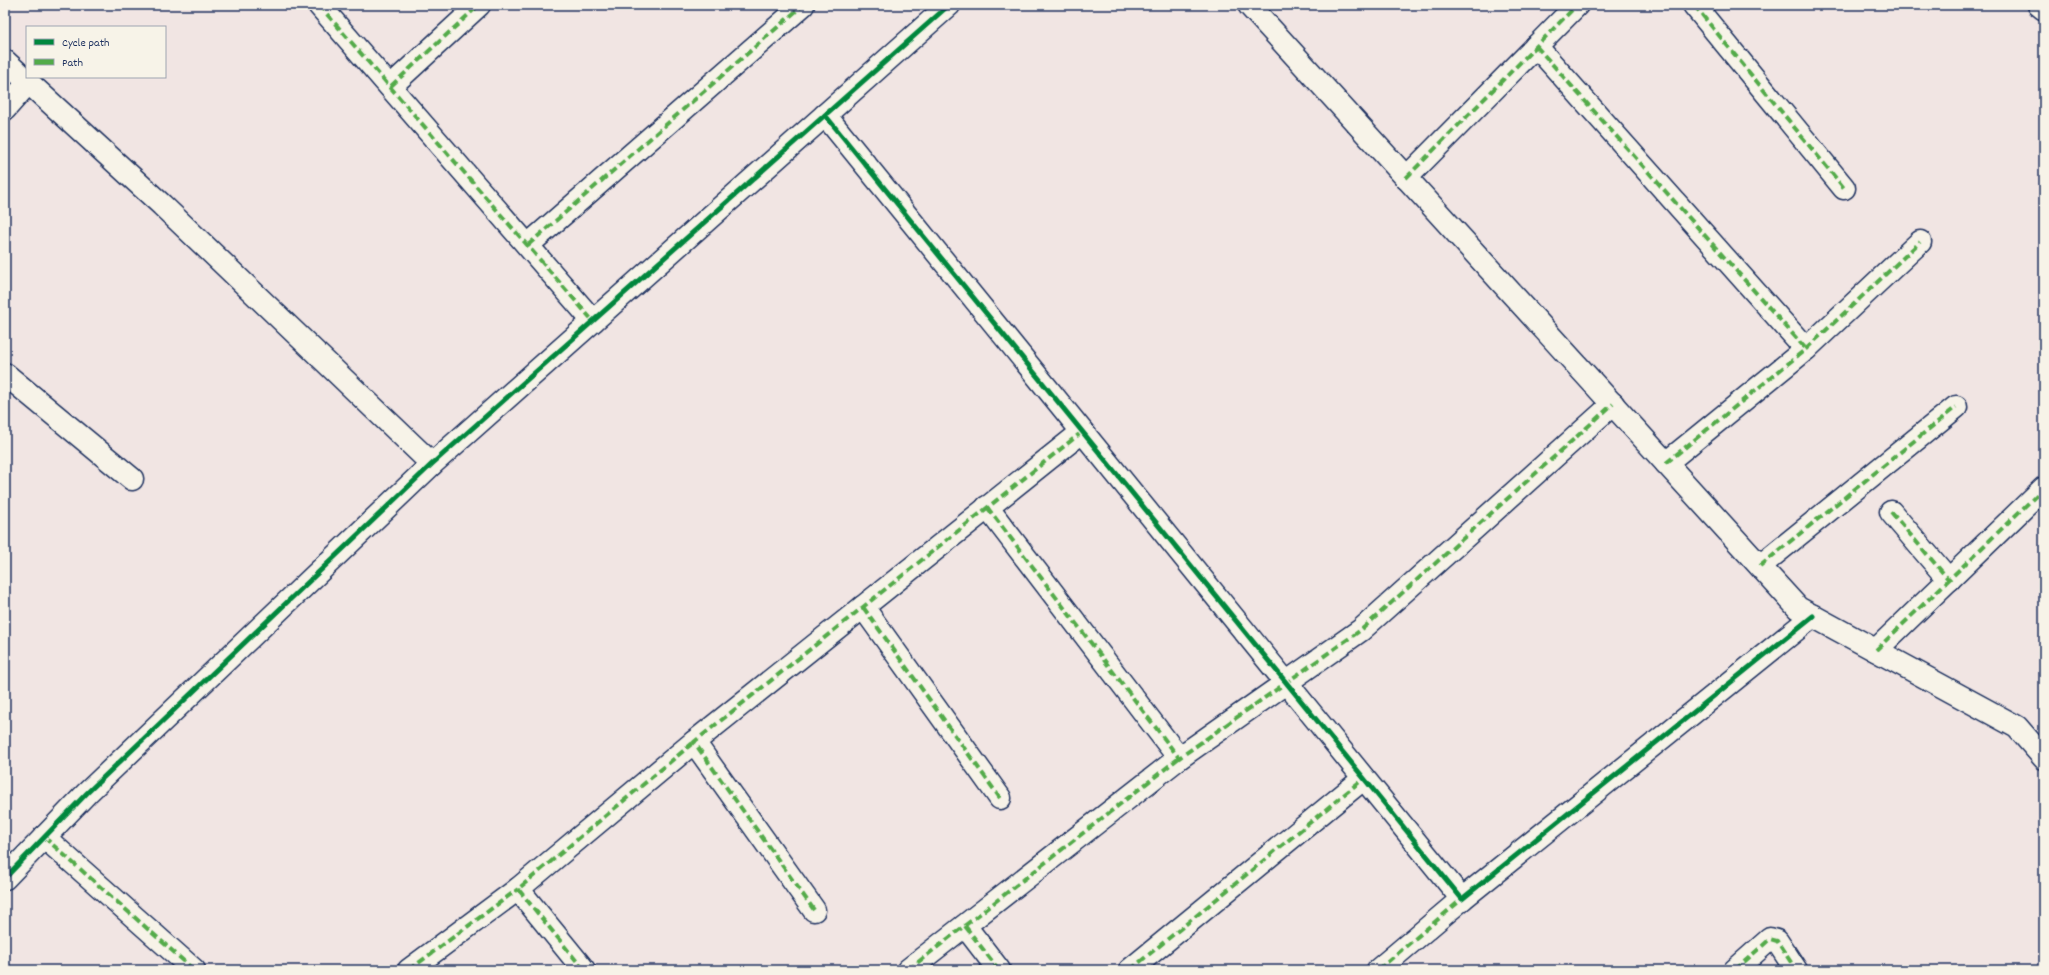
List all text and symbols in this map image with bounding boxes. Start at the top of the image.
legend [26,26,166,78]
text: Cycle path [62,35,110,52]
text: Path [62,55,83,72]

